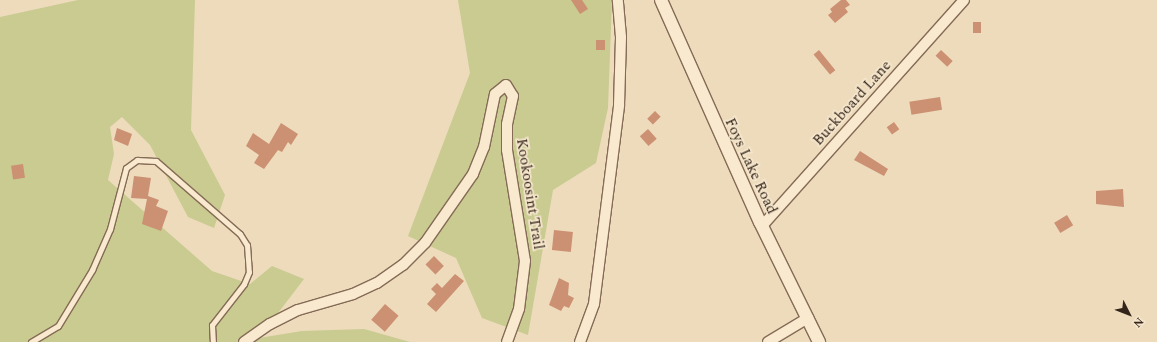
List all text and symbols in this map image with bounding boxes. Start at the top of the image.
street label: Buckboard Lane [809,57,895,149]
street label: Foys Lake Road [721,115,781,217]
street label: Kookoosint Trail [512,137,548,251]
north arrow [1109,294,1149,334]
text: N [1129,313,1148,331]

